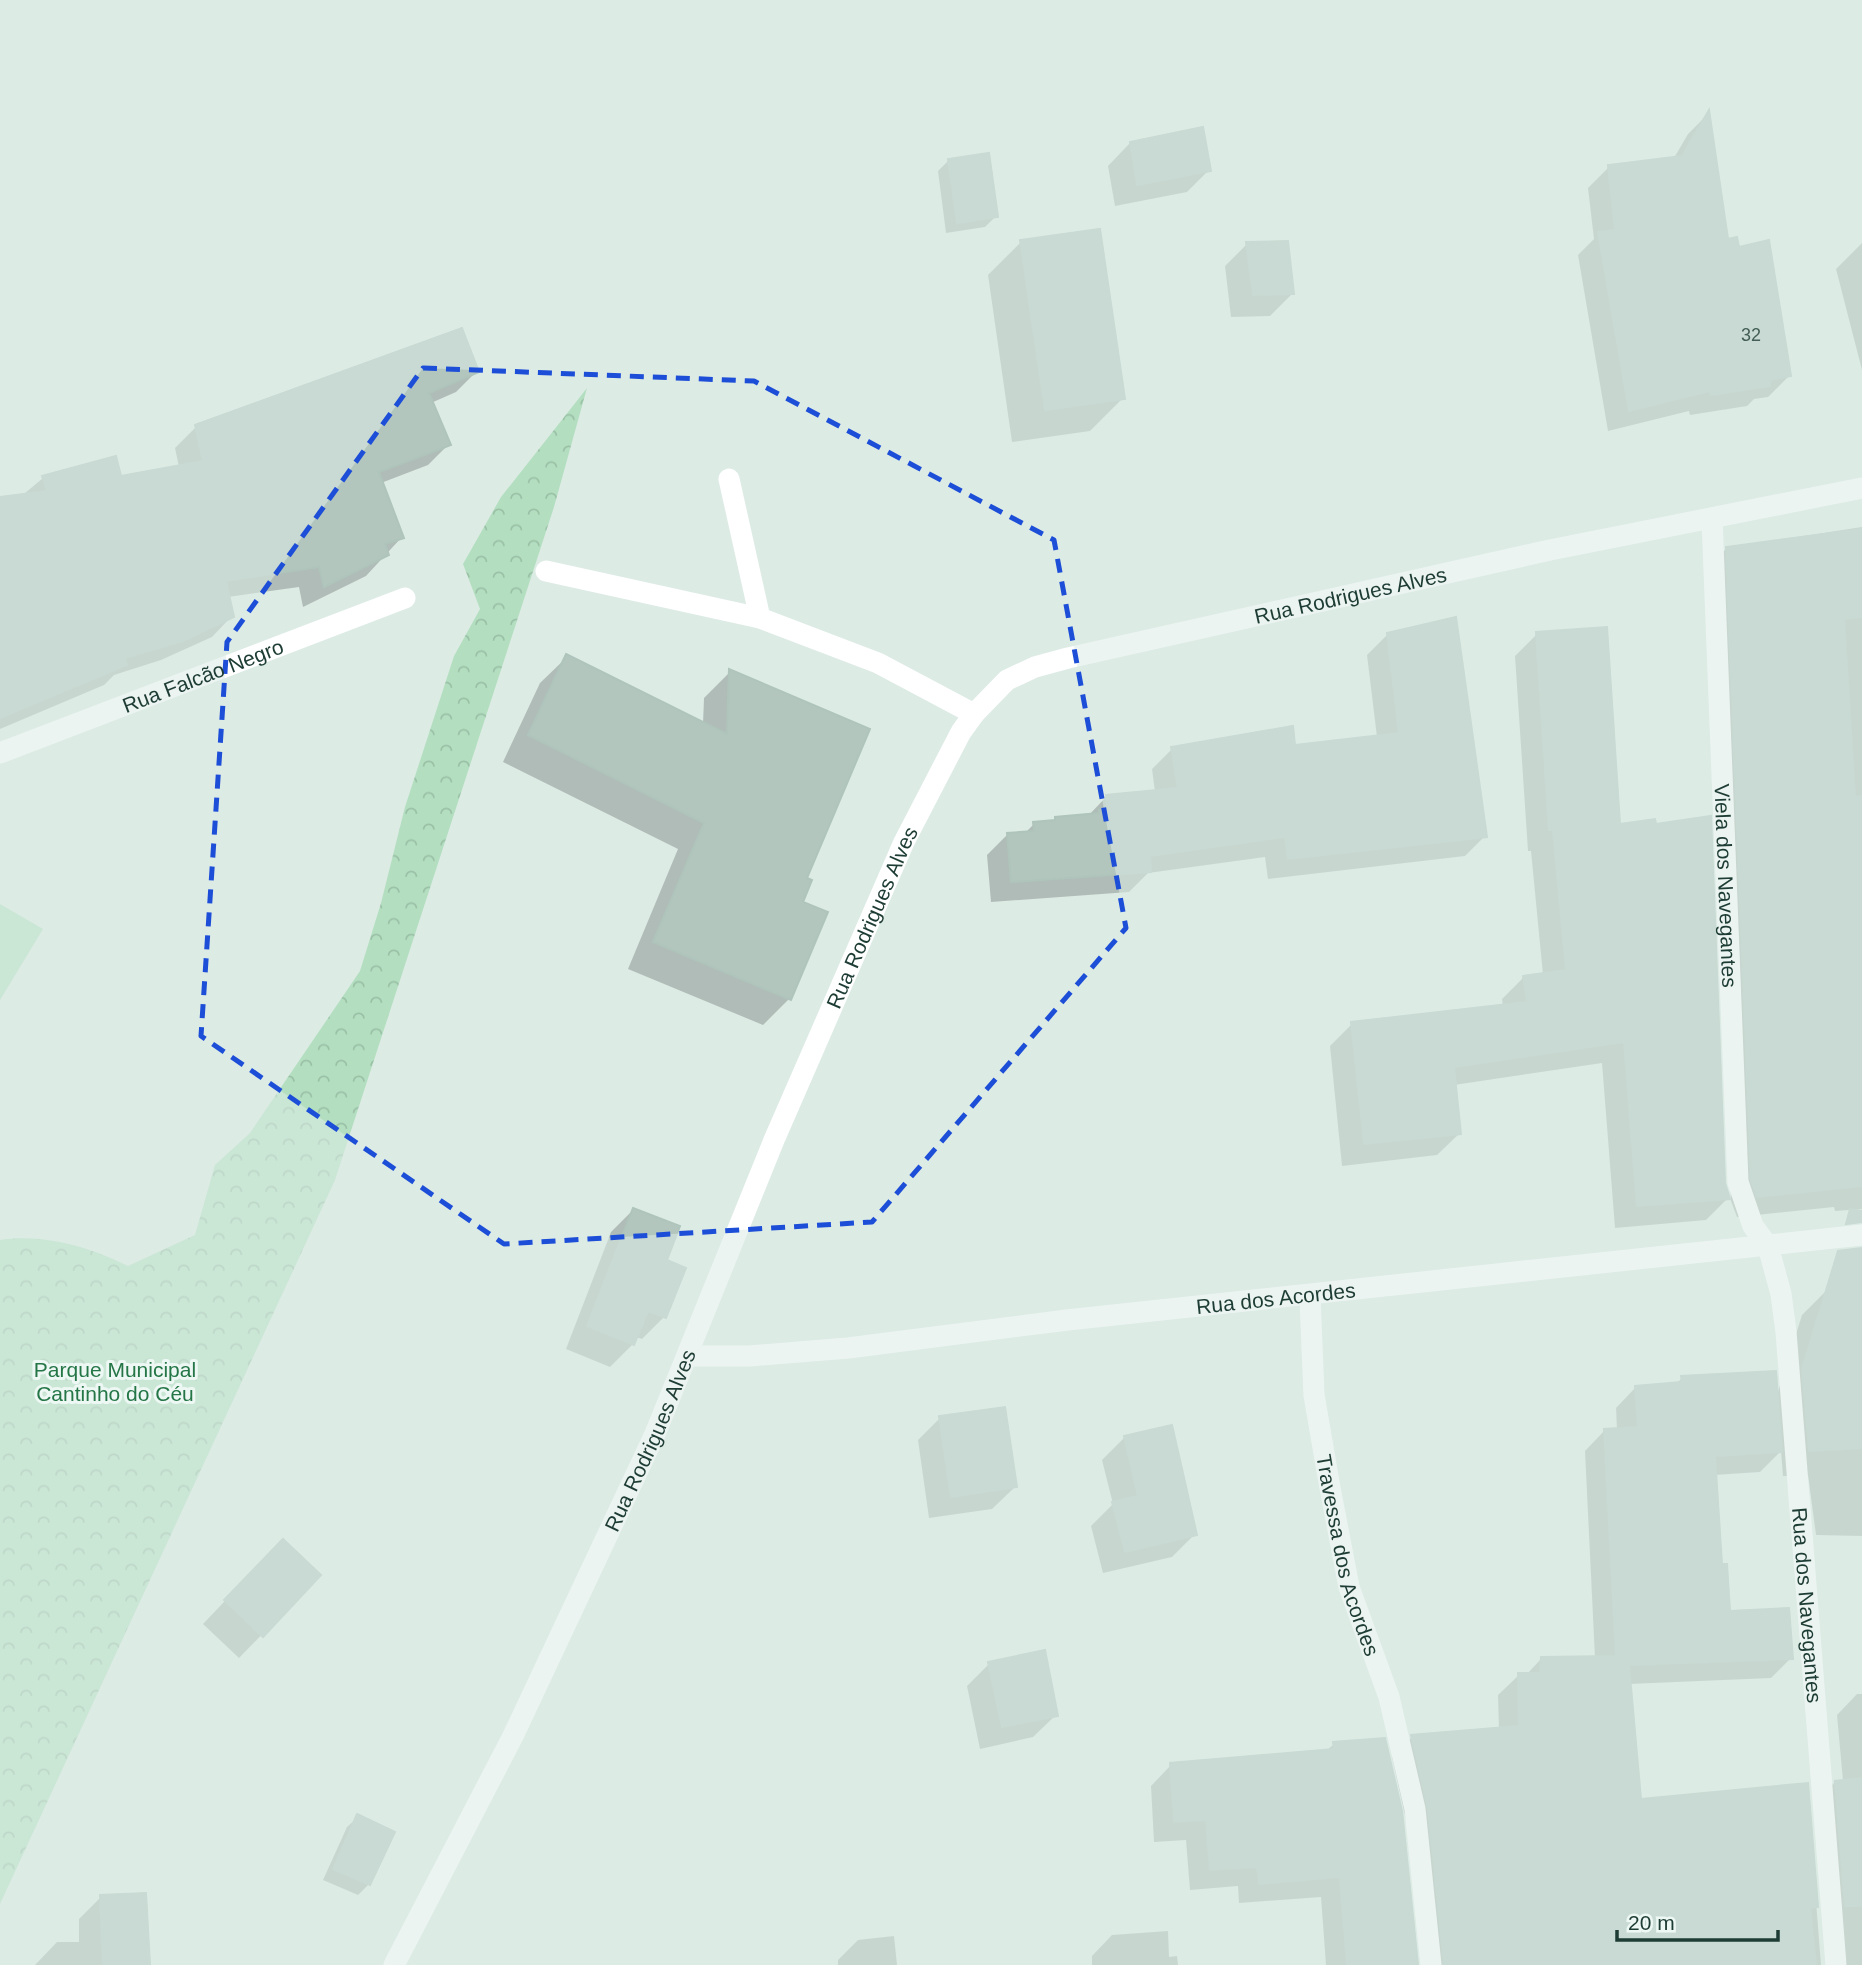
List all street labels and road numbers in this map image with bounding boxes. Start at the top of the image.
street label: Rua Rodrigues Alves [1252,562,1449,627]
street label: Rua Falcão Negro [119,634,286,717]
street label: Viela dos Navegantes [1711,783,1742,988]
street label: Rua Rodrigues Alves [821,822,922,1012]
street label: Rua dos Acordes [1195,1278,1356,1318]
street label: Rua Rodrigues Alves [600,1346,700,1535]
street label: Travessa dos Acordes [1313,1453,1385,1659]
street label: Rua dos Navegantes [1788,1506,1827,1704]

